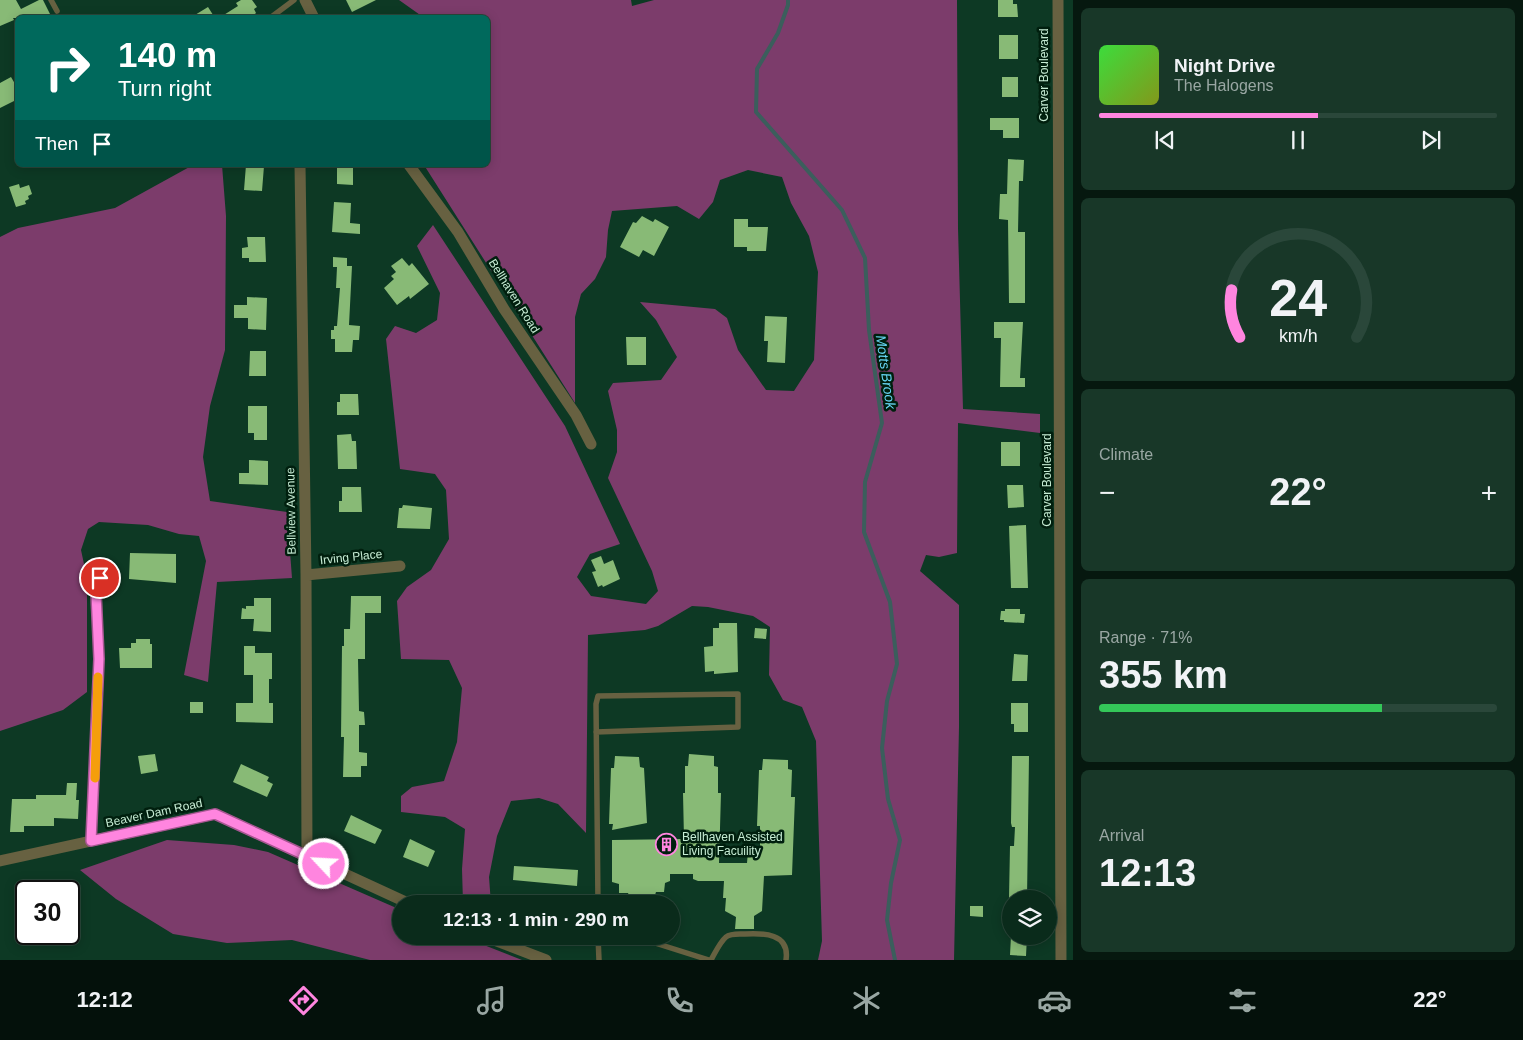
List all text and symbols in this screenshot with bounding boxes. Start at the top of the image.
street label: Carver Boulevard [1037,28,1051,122]
icon: right [35,35,100,100]
text: 140 m [118,35,217,74]
text: Night Drive [1174,55,1275,76]
text: Turn right [118,76,211,101]
text: The Halogens [1174,77,1274,94]
icon: previous [1151,126,1179,154]
icon: pause [1284,126,1312,154]
icon: next [1417,126,1445,154]
icon: arrive [88,130,116,158]
text: Then [35,133,78,154]
street label: Bellhaven Road [486,256,542,336]
text: 24 [1269,269,1327,327]
text: km/h [1279,326,1317,346]
water label: Motts Brook [873,334,899,411]
street label: Carver Boulevard [1040,433,1054,527]
text: Climate [1099,446,1153,463]
street label: Bellview Avenue [283,467,299,555]
text: 22° [1269,471,1327,513]
text: − [1099,477,1115,508]
text: + [1481,477,1497,508]
street label: Irving Place [319,547,383,567]
pin [79,557,121,599]
icon: arrive [86,564,114,592]
text: Range · 71% [1099,629,1192,646]
text: 355 km [1099,654,1228,696]
street label: Beaver Dam Road [104,796,204,830]
text: Arrival [1099,827,1144,844]
place label: Bellhaven Assisted Living Facuility [682,830,783,858]
building icon: Bellhaven Assisted Living Facuility [654,832,678,856]
position arrow [297,837,349,889]
text: 12:13 [1099,852,1196,894]
speed limit sign: 30 [15,880,80,945]
map controls [1002,890,1057,945]
button: layers [1002,890,1057,945]
text: 12:13 · 1 min · 290 m [443,909,629,930]
icon: directions [286,983,321,1018]
icon: music [474,983,509,1018]
icon: phone [662,983,697,1018]
icon: climate [849,983,884,1018]
icon: car [1037,983,1072,1018]
icon: filters [1225,983,1260,1018]
text: 12:12 [76,987,133,1012]
text: 22° [1413,987,1446,1012]

